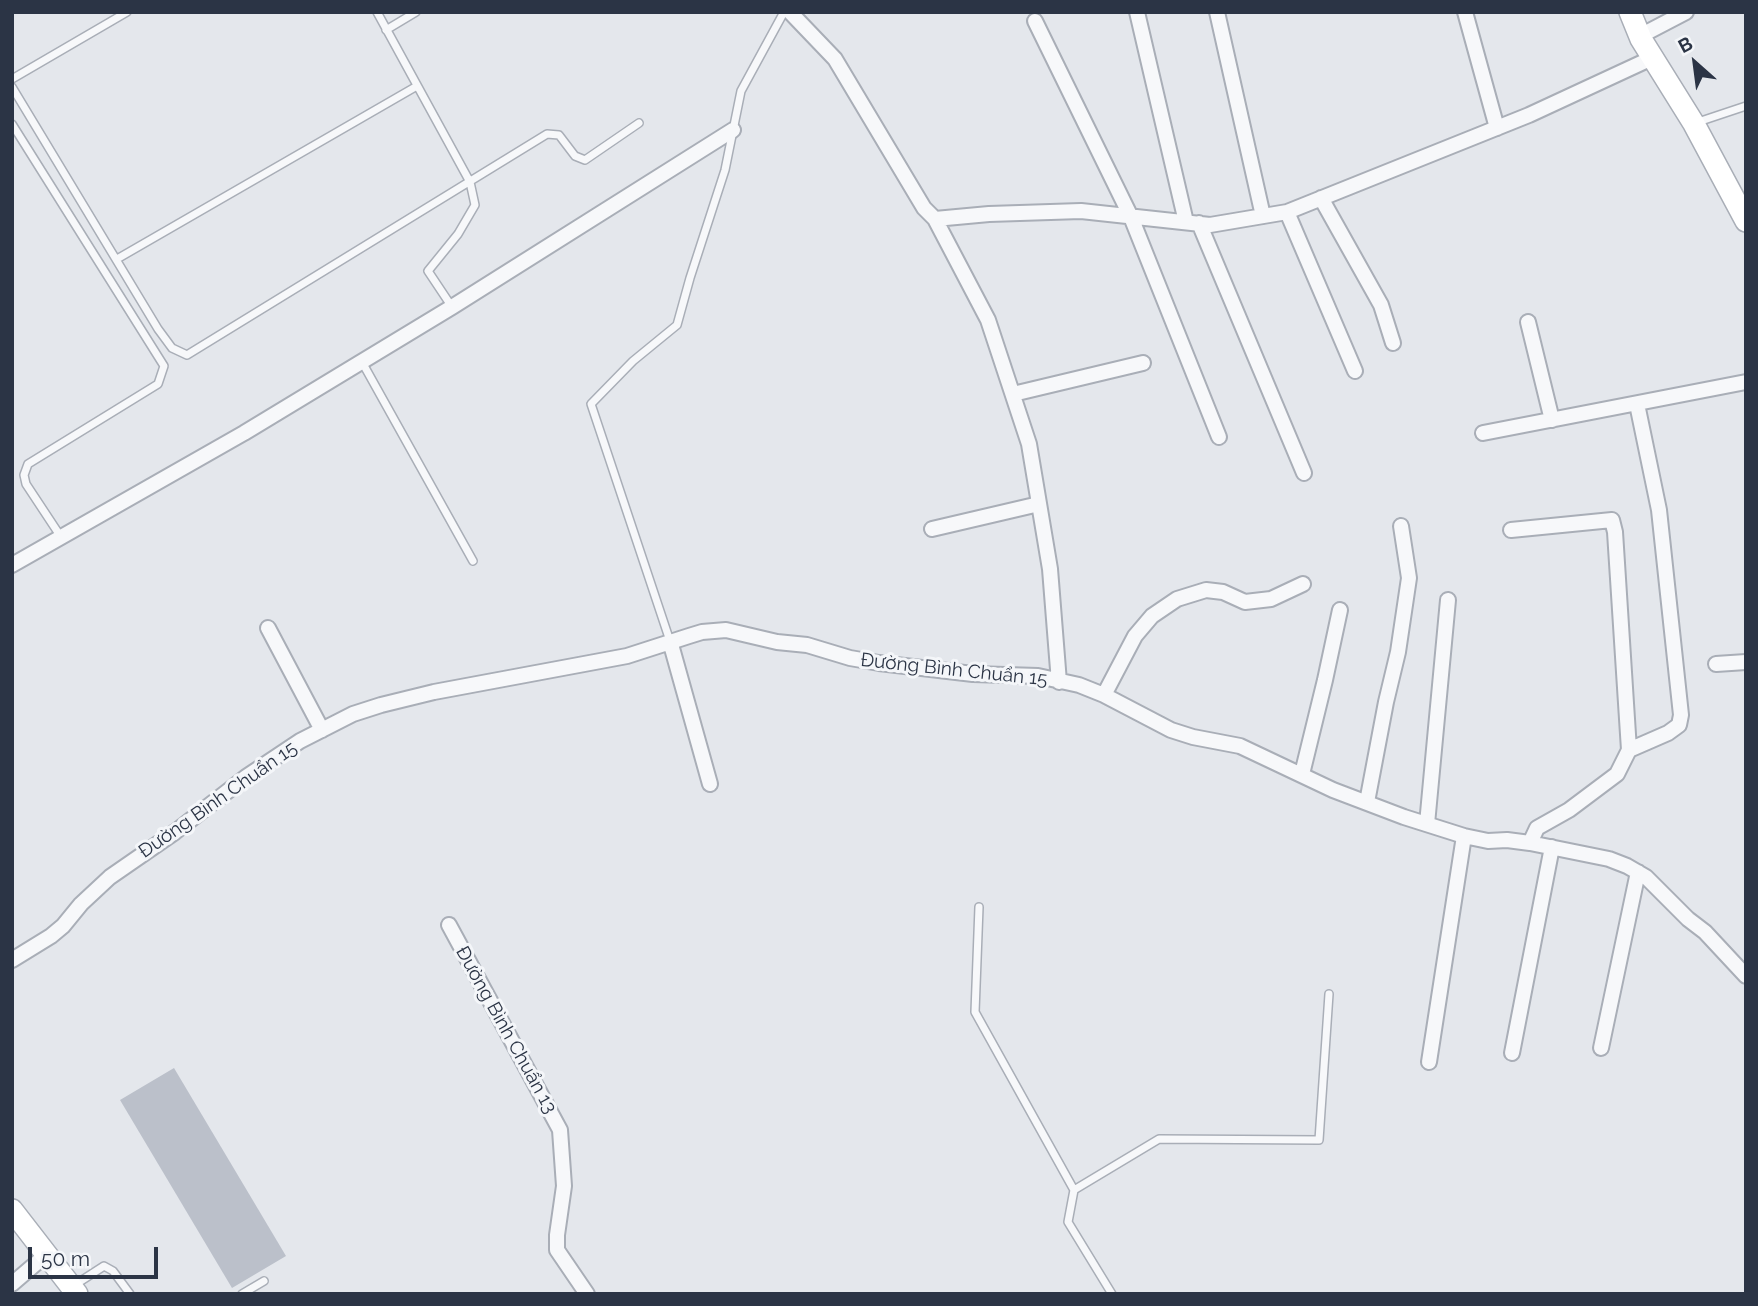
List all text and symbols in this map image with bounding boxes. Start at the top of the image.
north arrow [1660,28,1730,98]
text: B [1674,32,1696,57]
street label: Đường Bình Chuẩn 15 [859,649,1049,691]
street label: Đường Bình Chuẩn 15 [134,737,302,863]
street label: Đường Bình Chuẩn 13 [451,942,561,1118]
scale bar [32,1232,161,1276]
text: 50 m [41,1246,90,1271]

